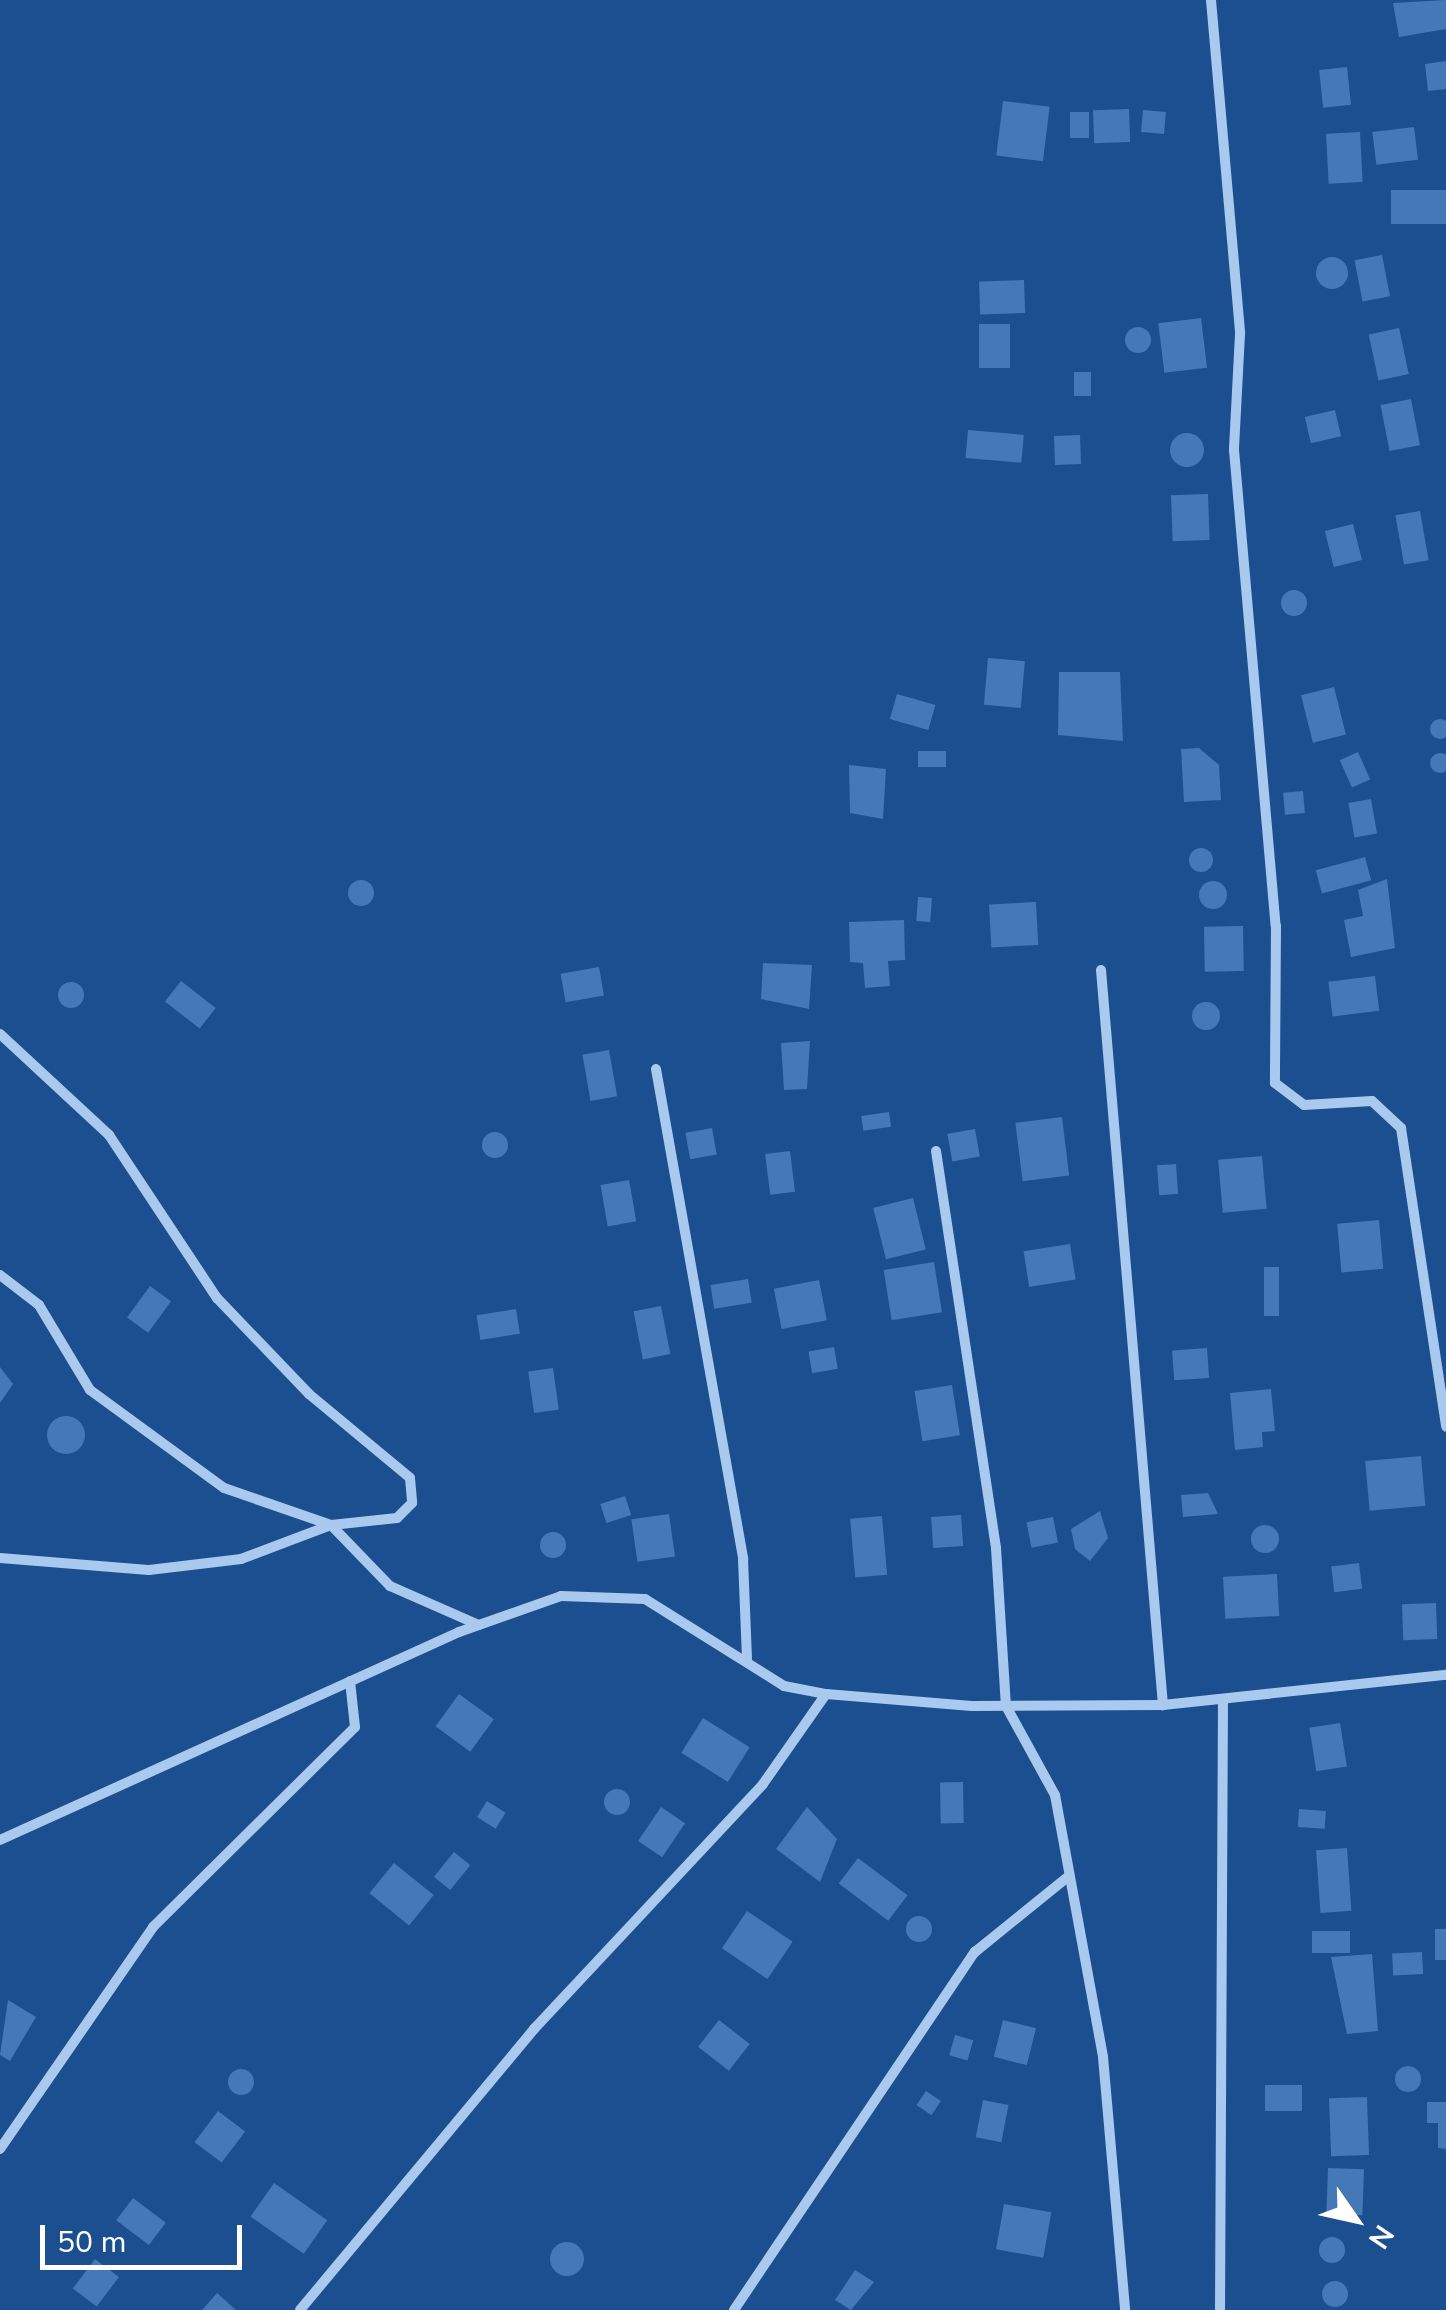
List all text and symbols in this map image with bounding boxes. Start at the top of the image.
north arrow [1306,2170,1406,2270]
scale bar [45,2205,248,2267]
text: N [1359,2217,1402,2256]
text: 50 m [57,2222,126,2263]

